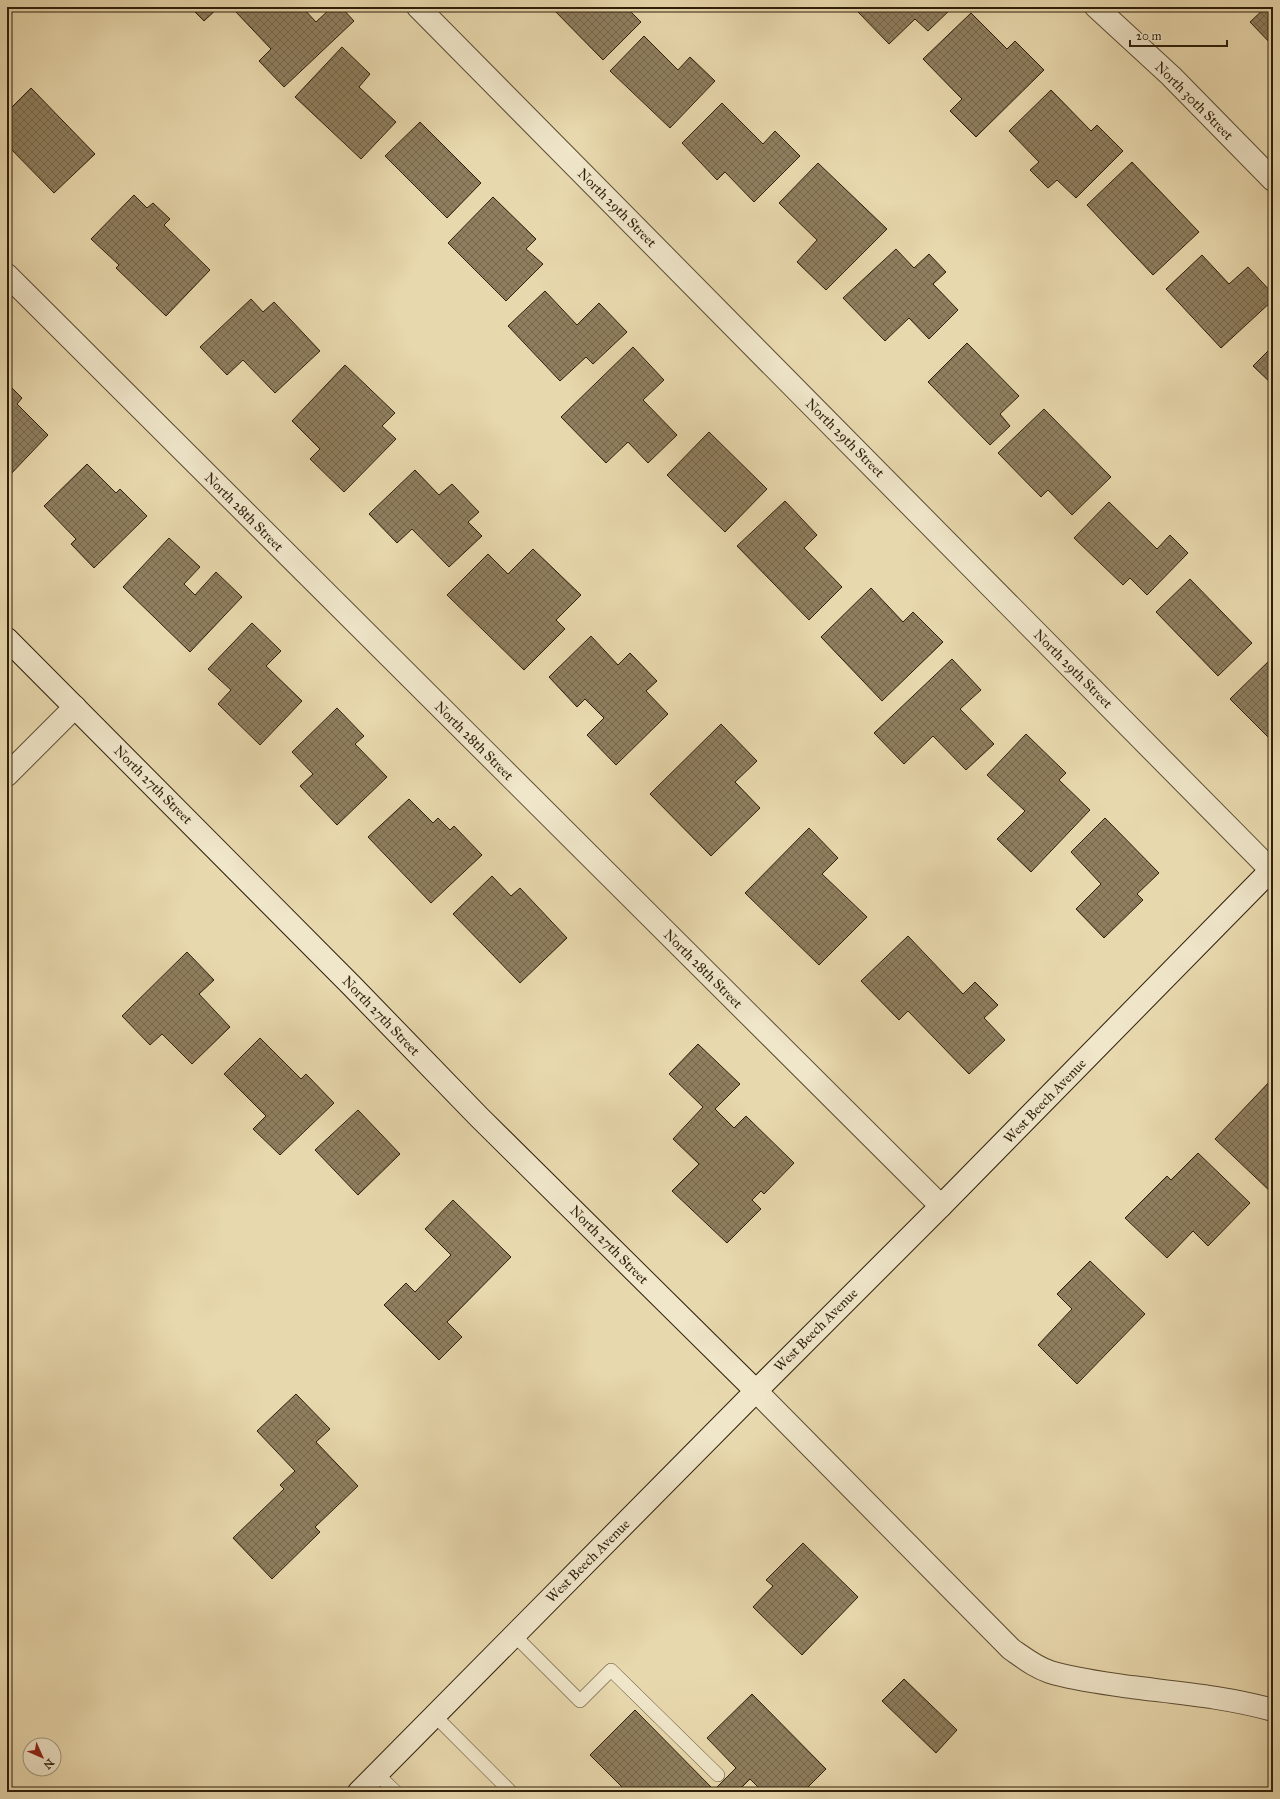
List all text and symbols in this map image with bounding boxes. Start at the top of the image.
scale bar [1130,22,1227,48]
text: 20 m [1136,29,1162,43]
street label: North 30th Street [1151,58,1237,144]
street label: North 29th Street [574,165,660,251]
street label: North 29th Street [802,395,888,481]
street label: North 28th Street [201,469,287,555]
street label: North 29th Street [1030,626,1116,712]
street label: North 28th Street [431,698,517,784]
street label: North 27th Street [110,742,196,828]
street label: North 28th Street [660,926,746,1012]
street label: North 27th Street [339,973,423,1059]
street label: West Beech Avenue [1000,1055,1090,1147]
street label: North 27th Street [566,1202,652,1288]
street label: West Beech Avenue [771,1285,861,1375]
street label: West Beech Avenue [543,1516,633,1606]
north arrow [22,1737,62,1777]
text: N [40,1756,57,1772]

